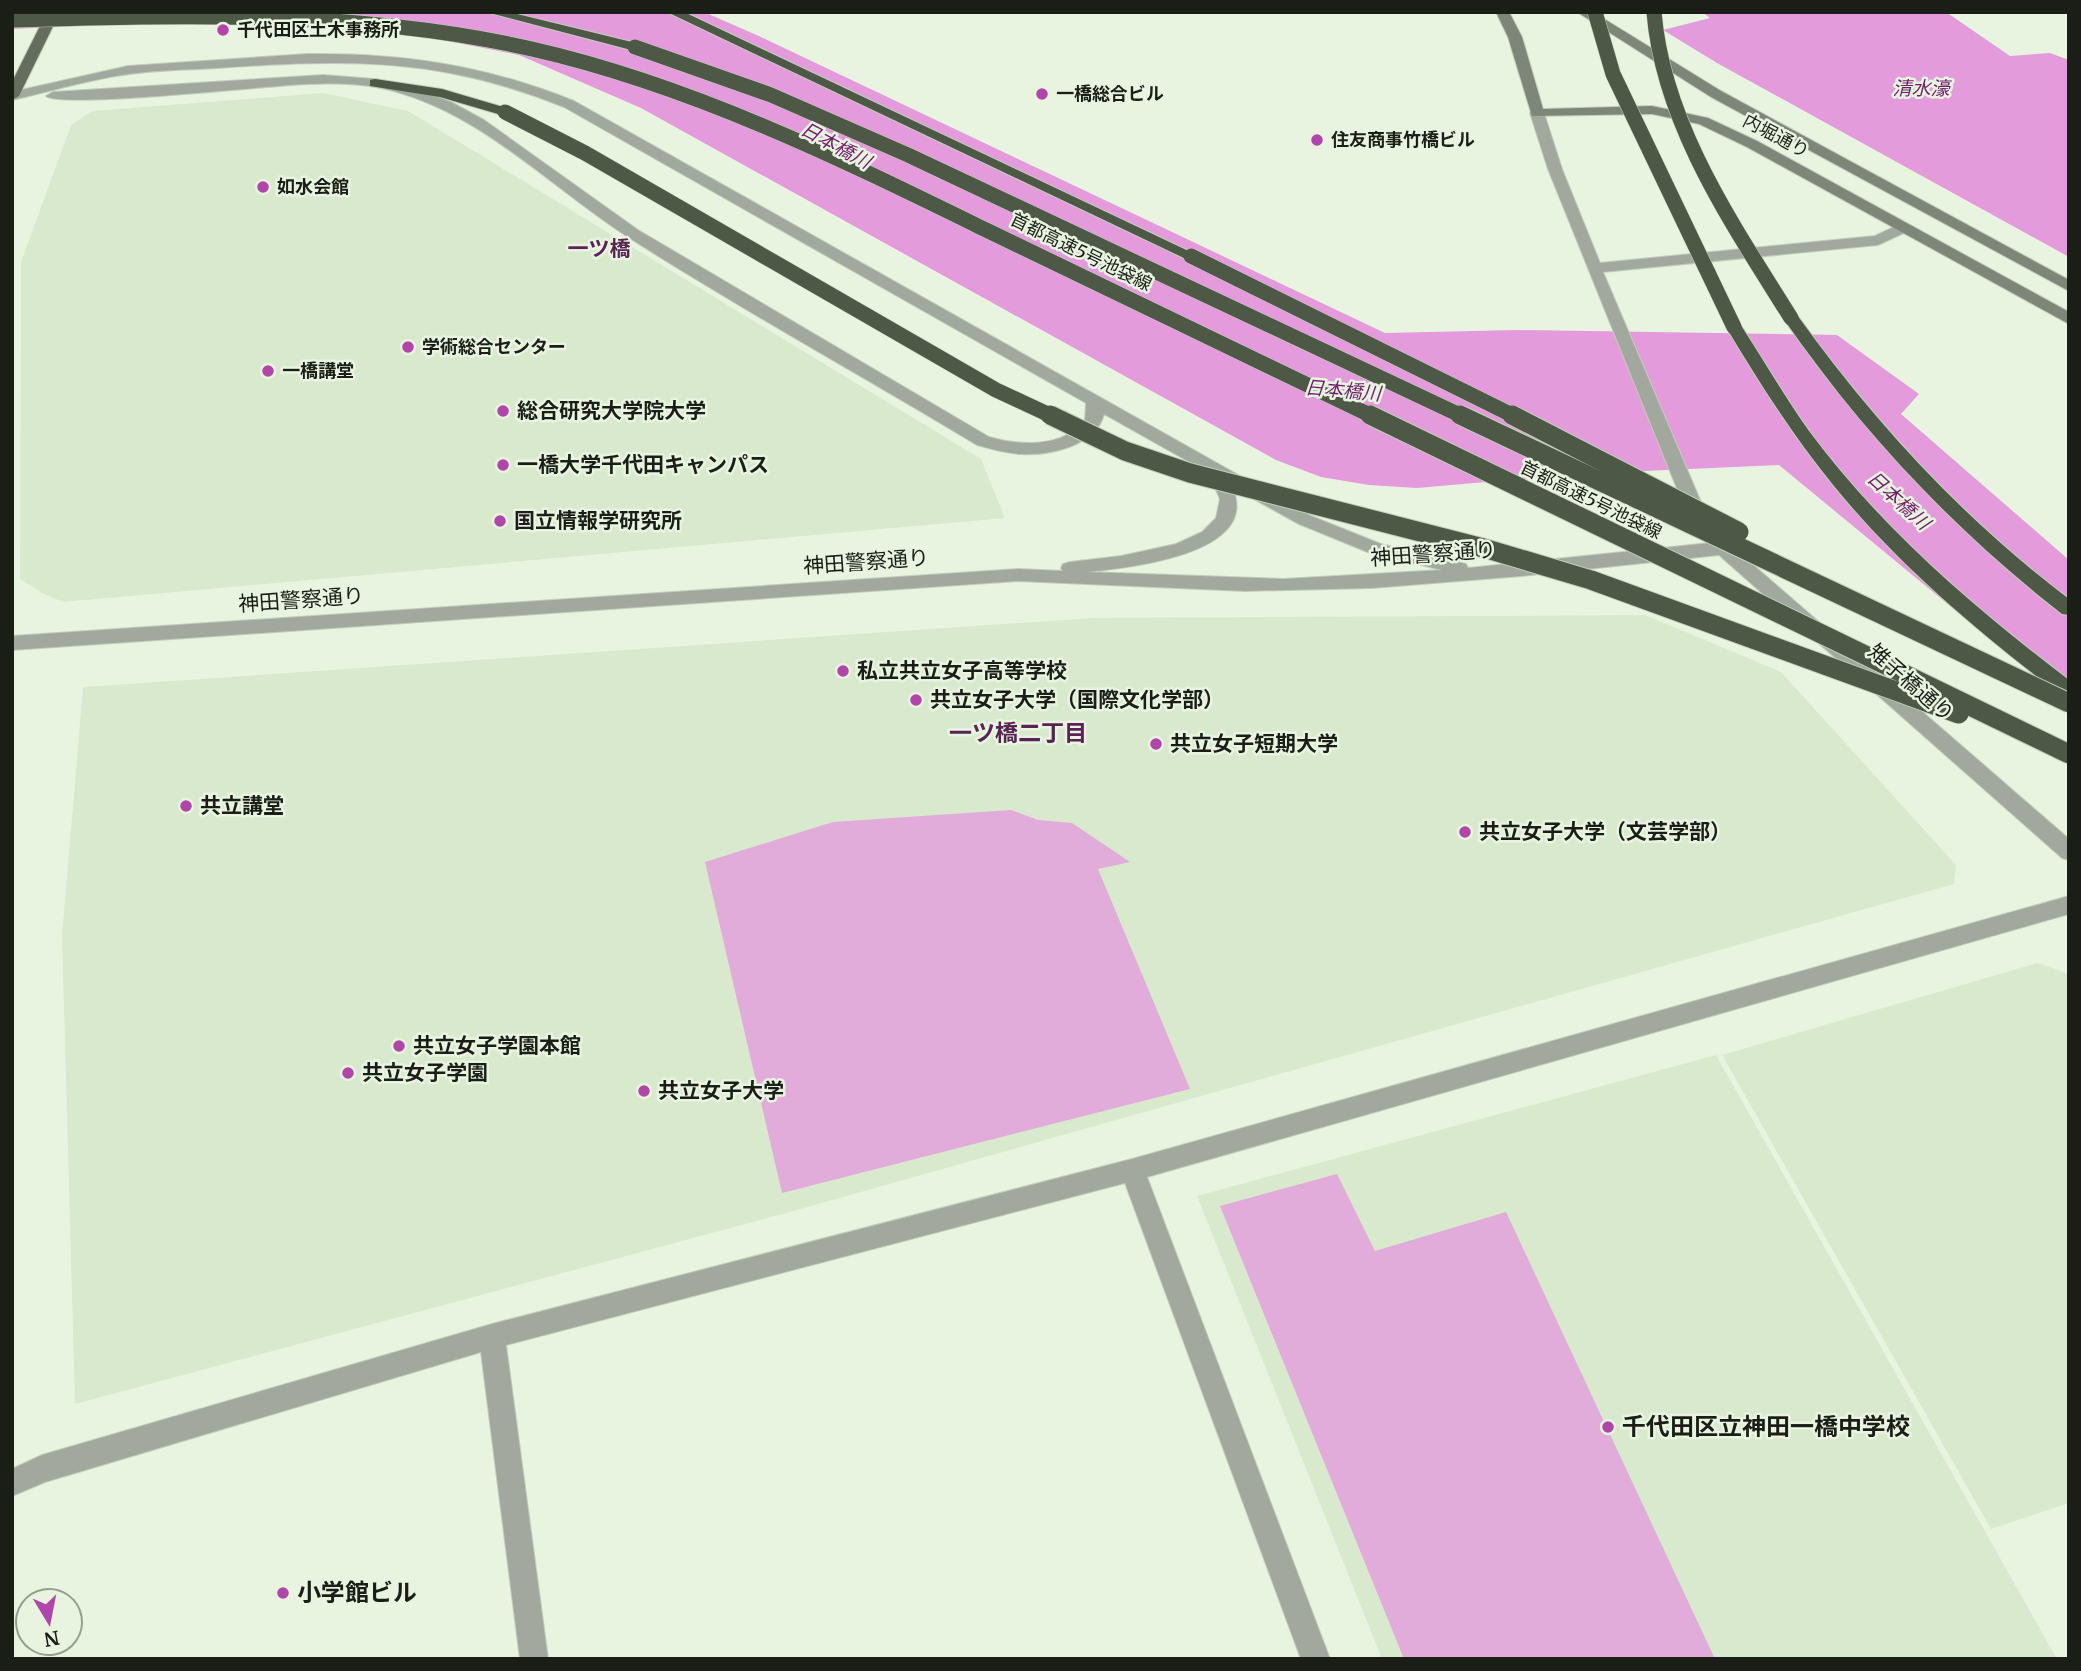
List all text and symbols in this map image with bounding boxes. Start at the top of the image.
place label: 千代田区土木事務所 [237,18,399,41]
marker: 千代田区土木事務所 [215,22,231,38]
water label: 清水濠 [1892,76,1952,100]
place label: 一橋総合ビル [1056,82,1164,105]
marker: 一橋総合ビル [1034,86,1050,102]
street label: 内堀通り [1739,109,1813,163]
water label: 日本橋川 [797,117,877,174]
place label: 住友商事竹橋ビル [1331,128,1475,151]
marker: 住友商事竹橋ビル [1309,132,1325,148]
place label: 如水会館 [277,175,349,198]
marker: 如水会館 [255,179,271,195]
street label: 首都高速5号池袋線 [1007,207,1156,296]
district label: 一ツ橋 [568,235,631,262]
place label: 学術総合センター [422,335,566,358]
marker: 学術総合センター [400,339,416,355]
place label: 一橋講堂 [282,359,354,382]
marker: 一橋講堂 [260,363,276,379]
water label: 日本橋川 [1304,375,1384,405]
place label: 総合研究大学院大学 [517,397,706,424]
marker: 総合研究大学院大学 [495,403,511,419]
place label: 一橋大学千代田キャンパス [517,451,769,478]
street label: 首都高速5号池袋線 [1517,455,1666,544]
marker: 一橋大学千代田キャンパス [495,457,511,473]
water label: 日本橋川 [1863,466,1937,536]
place label: 国立情報学研究所 [514,507,682,534]
marker: 国立情報学研究所 [492,513,508,529]
street label: 神田警察通り [1369,536,1497,571]
street label: 神田警察通り [802,544,930,579]
street label: 神田警察通り [237,582,365,617]
street label: 雉子橋通り [1863,638,1960,727]
place label: 私立共立女子高等学校 [857,657,1067,684]
marker: 私立共立女子高等学校 [835,663,851,679]
place label: 共立女子大学（国際文化学部） [930,686,1224,713]
marker: 共立女子大学（国際文化学部） [908,692,924,708]
district label: 一ツ橋二丁目 [949,718,1087,747]
place label: 共立女子短期大学 [1170,730,1338,757]
marker: 共立女子短期大学 [1148,736,1164,752]
place label: 共立講堂 [200,792,284,819]
marker: 共立講堂 [178,798,194,814]
place label: 共立女子大学（文芸学部） [1479,818,1731,845]
marker: 共立女子大学（文芸学部） [1457,824,1473,840]
place label: 共立女子学園本館 [413,1032,581,1059]
marker: 共立女子学園本館 [391,1038,407,1054]
place label: 共立女子学園 [362,1059,488,1086]
marker: 共立女子学園 [340,1065,356,1081]
place label: 共立女子大学 [658,1077,784,1104]
marker: 共立女子大学 [636,1083,652,1099]
place label: 千代田区立神田一橋中学校 [1622,1411,1910,1442]
marker: 千代田区立神田一橋中学校 [1600,1419,1616,1435]
place label: 小学館ビル [297,1577,417,1608]
marker: 小学館ビル [275,1585,291,1601]
north arrow [14,1587,84,1657]
text: N [42,1626,61,1652]

